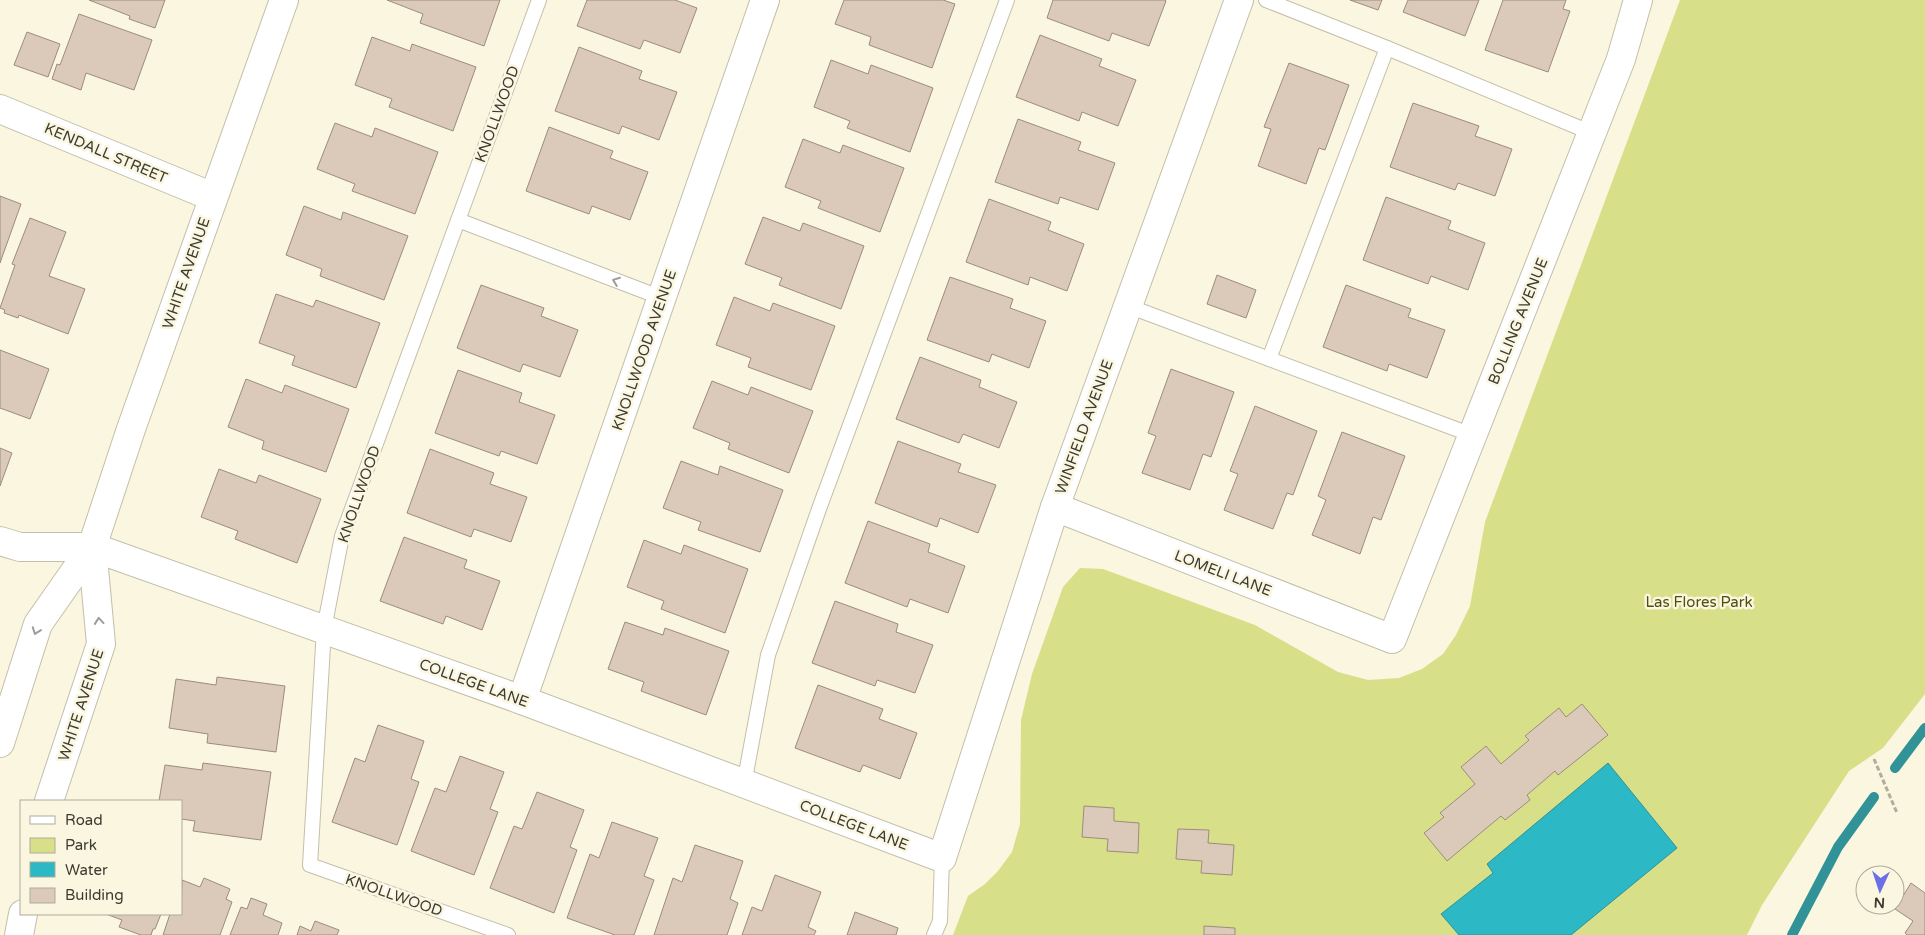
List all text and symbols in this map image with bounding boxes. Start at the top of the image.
street label: KNOLLWOOD [471,63,523,165]
street label: KENDALL STREET [42,119,170,187]
street label: WHITE AVENUE [158,215,214,331]
street label: BOLLING AVENUE [1484,255,1552,387]
street label: KNOLLWOOD AVENUE [608,267,680,433]
one-way arrow [612,276,621,287]
street label: WINFIELD AVENUE [1051,357,1117,497]
street label: KNOLLWOOD [334,443,384,545]
street label: LOMELI LANE [1172,546,1274,600]
park label: Las Flores Park [1645,593,1753,611]
one-way arrow [94,617,105,625]
one-way arrow [32,626,42,635]
street label: WHITE AVENUE [54,647,108,763]
street label: COLLEGE LANE [417,655,531,711]
street label: COLLEGE LANE [797,796,911,854]
legend [20,800,182,915]
text: Road [65,811,103,829]
text: Park [65,836,97,854]
text: Water [65,861,108,879]
north arrow [1855,865,1905,915]
street label: KNOLLWOOD [343,870,445,920]
text: Building [65,886,124,904]
text: N [1873,894,1885,911]

